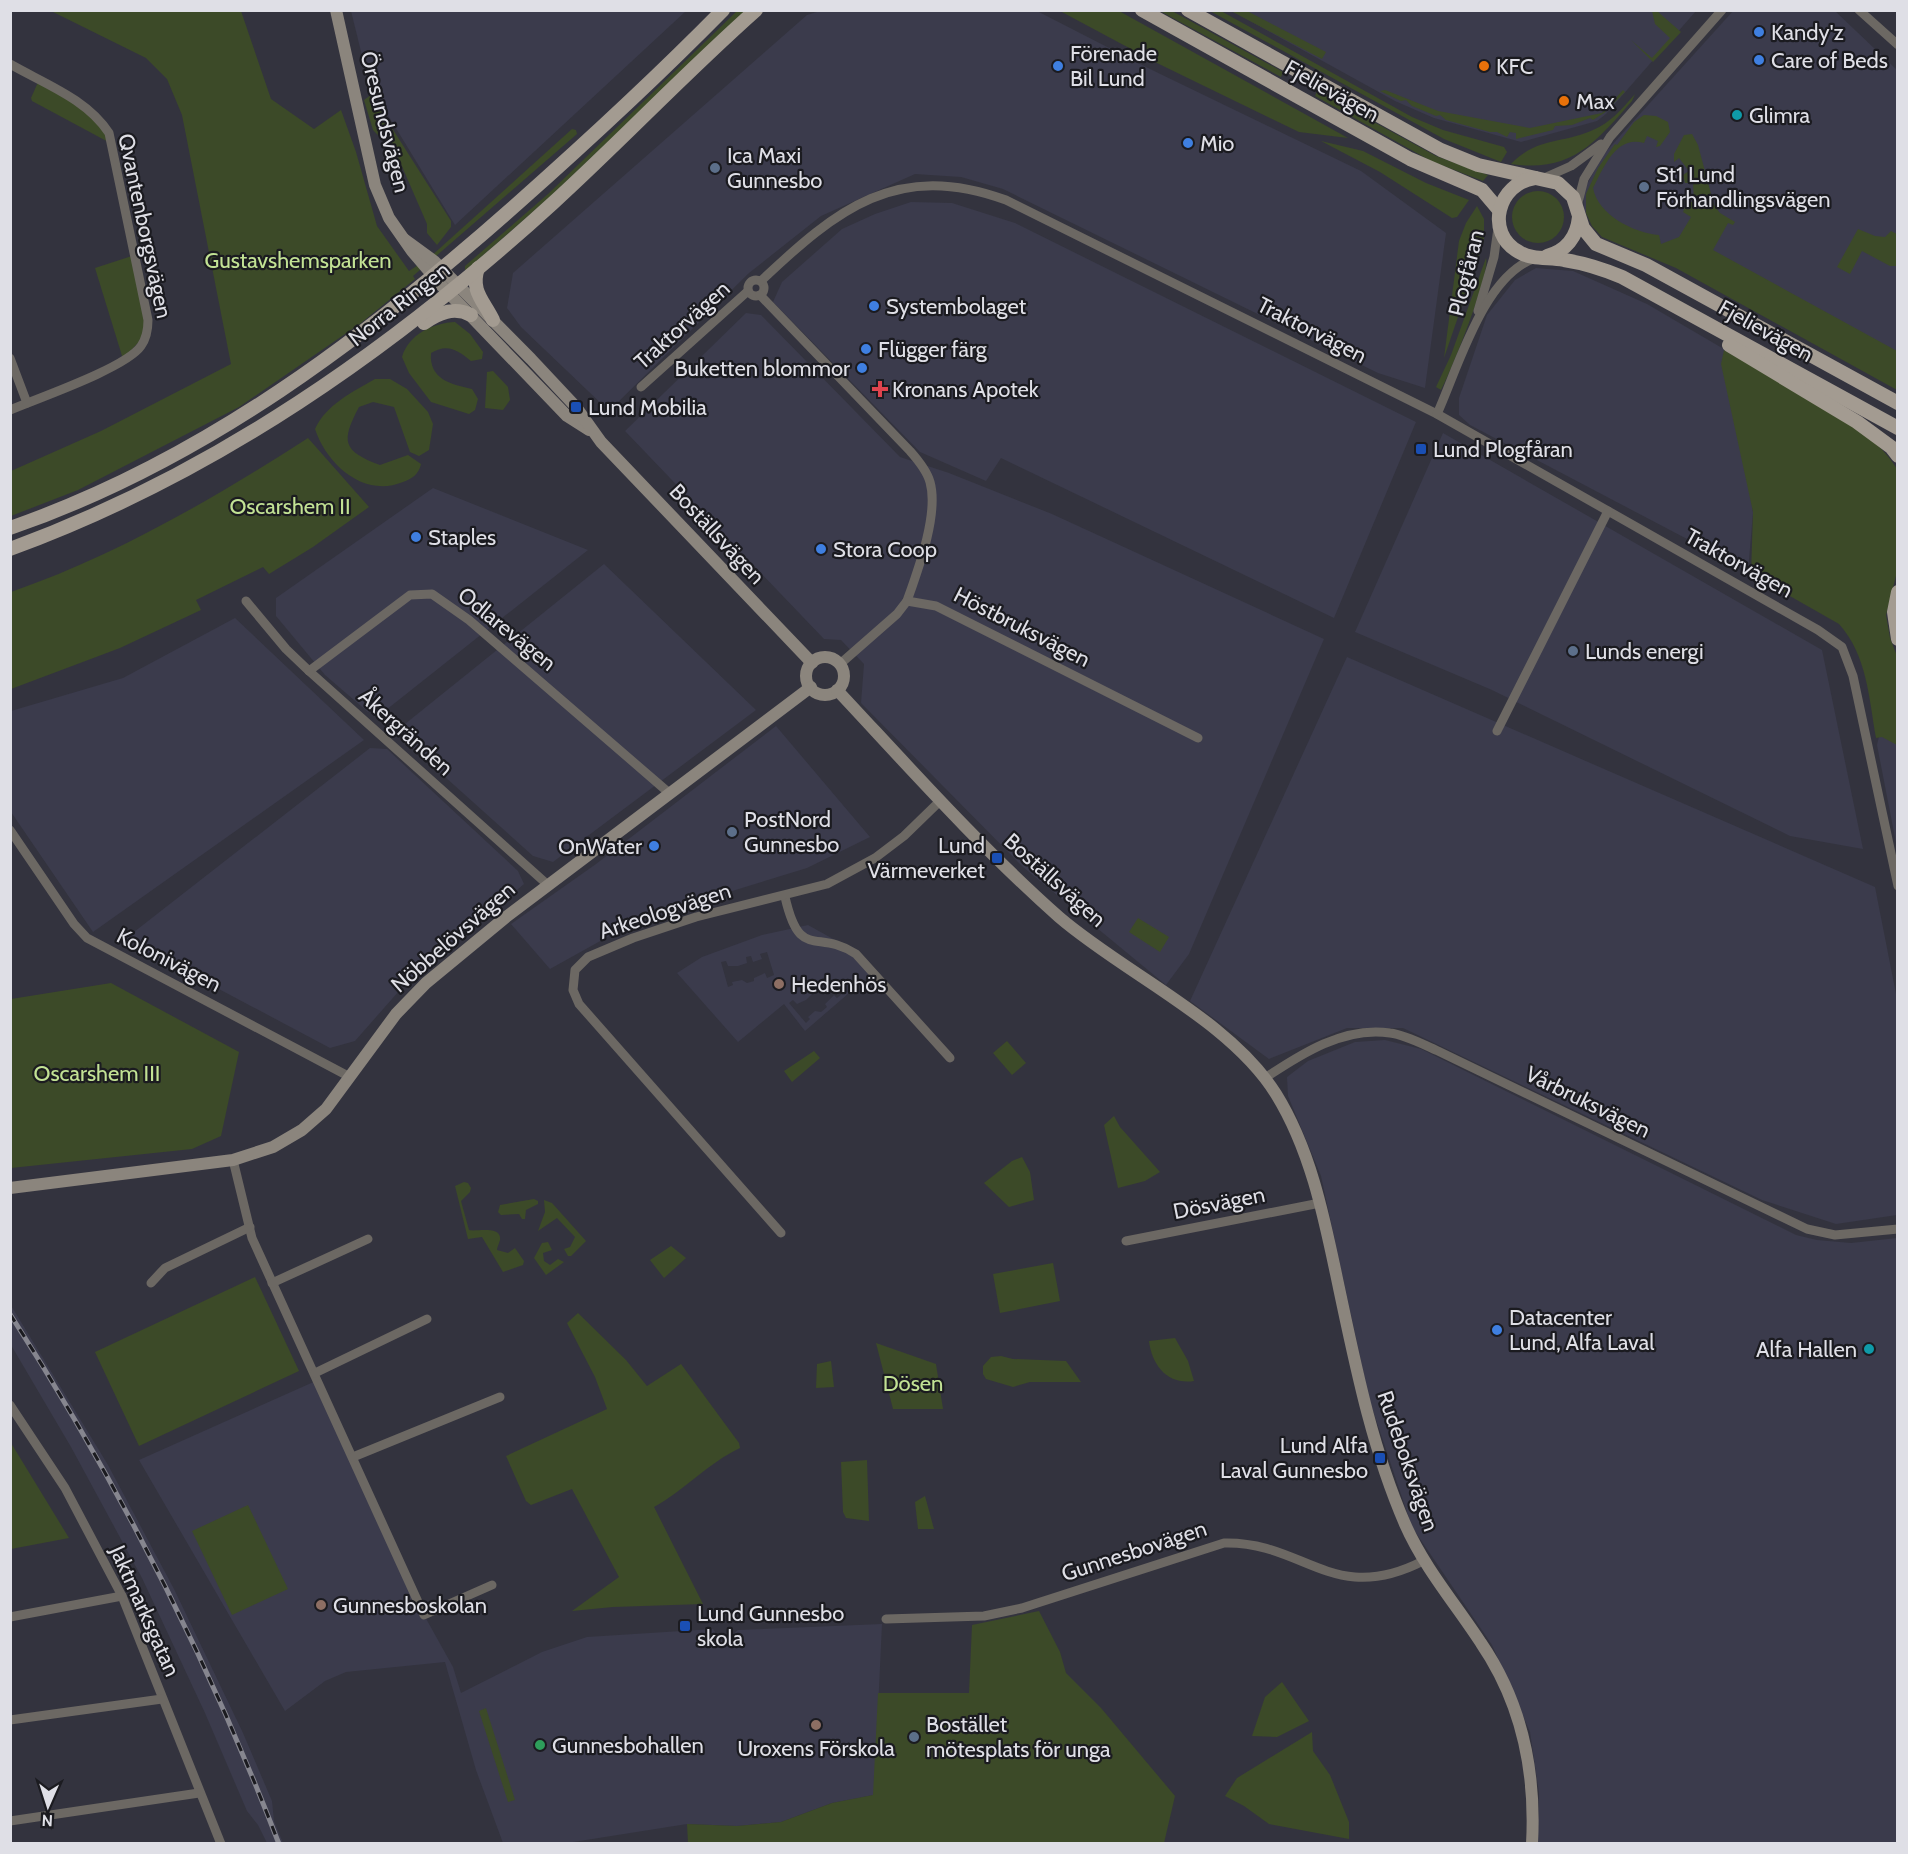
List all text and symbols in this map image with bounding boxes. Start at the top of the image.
place label: Kandy'z [1771,19,1844,46]
marker: Kandy'z [1752,25,1766,39]
place label: Förenade Bil Lund [1070,40,1157,92]
place label: Care of Beds [1771,47,1888,74]
street label: Öresundsvägen [354,49,416,195]
place label: KFC [1496,53,1533,80]
marker: Care of Beds [1752,53,1766,67]
street label: Fjelievägen [1280,54,1384,128]
marker: Förenade Bil Lund [1051,59,1065,73]
marker: KFC [1477,59,1491,73]
place label: Max [1576,88,1615,115]
marker: Max [1557,94,1571,108]
place label: Glimra [1749,102,1811,129]
marker: Glimra [1730,108,1744,122]
place label: Mio [1200,130,1234,157]
street label: Qvantenborgsvägen [112,131,178,321]
marker: Mio [1181,136,1195,150]
place label: Ica Maxi Gunnesbo [727,142,822,194]
marker: Ica Maxi Gunnesbo [708,161,722,175]
place label: St1 Lund Förhandlingsvägen [1656,161,1831,213]
marker: St1 Lund Förhandlingsvägen [1637,180,1651,194]
street label: Plogfåran [1442,227,1490,319]
park label: Gustavshemsparken [205,247,391,274]
street label: Norra Ringen [343,256,455,352]
street label: Traktorvägen [629,275,735,375]
street label: Traktorvägen [1253,291,1371,369]
place label: Systembolaget [886,293,1027,320]
street label: Fjelievägen [1714,294,1818,368]
marker: Systembolaget [867,299,881,313]
place label: Flügger färg [878,336,988,363]
marker: Flügger färg [859,342,873,356]
place label: Buketten blommor [675,355,850,382]
marker: Buketten blommor [855,361,869,375]
place label: Kronans Apotek [892,376,1039,403]
marker: Kronans Apotek [873,382,887,396]
place label: Lund Mobilia [588,394,707,421]
marker: Lund Mobilia [569,400,583,414]
place label: Lund Plogfåran [1433,436,1573,463]
marker: Lund Plogfåran [1414,442,1428,456]
street label: Boställsvägen [664,478,770,590]
park label: Oscarshem II [229,493,351,520]
street label: Traktorvägen [1680,522,1798,604]
place label: Staples [428,524,496,551]
marker: Staples [409,530,423,544]
place label: Stora Coop [833,536,937,563]
marker: Stora Coop [814,542,828,556]
street label: Odlarevägen [453,581,561,677]
street label: Höstbruksvägen [949,581,1095,673]
place label: Lunds energi [1585,638,1704,665]
marker: Lunds energi [1566,644,1580,658]
street label: Åkergränden [353,683,459,781]
place label: PostNord Gunnesbo [744,806,839,858]
marker: PostNord Gunnesbo [725,825,739,839]
street label: Boställsvägen [999,827,1111,933]
place label: Lund Värmeverket [868,832,986,884]
place label: OnWater [558,833,642,860]
marker: OnWater [647,839,661,853]
marker: Lund Värmeverket [990,851,1004,865]
street label: Nöbbelövsvägen [385,876,521,998]
street label: Arkeologvägen [596,877,734,945]
street label: Kolonivägen [112,922,226,998]
place label: Hedenhös [791,971,886,998]
marker: Hedenhös [772,977,786,991]
park label: Oscarshem III [34,1060,160,1087]
street label: Vårbruksvägen [1521,1060,1655,1144]
street label: Dösvägen [1171,1181,1267,1225]
place label: Datacenter Lund, Alfa Laval [1509,1304,1655,1356]
marker: Datacenter Lund, Alfa Laval [1490,1323,1504,1337]
place label: Alfa Hallen [1756,1336,1857,1363]
marker: Alfa Hallen [1862,1342,1876,1356]
park label: Dösen [883,1370,943,1397]
street label: Rudeboksvägen [1371,1387,1445,1535]
place label: Lund Alfa Laval Gunnesbo [1220,1432,1368,1484]
marker: Lund Alfa Laval Gunnesbo [1373,1451,1387,1465]
street label: Gunnesbovägen [1058,1515,1210,1587]
street label: Jaktmarksgatan [104,1540,186,1681]
place label: Gunnesboskolan [333,1592,487,1619]
marker: Gunnesboskolan [314,1598,328,1612]
place label: Lund Gunnesbo skola [697,1600,844,1652]
marker: Lund Gunnesbo skola [678,1619,692,1633]
place label: Bostället mötesplats för unga [926,1711,1111,1763]
marker: Uroxens Förskola [809,1718,823,1732]
marker: Bostället mötesplats för unga [907,1730,921,1744]
place label: Gunnesbohallen [552,1732,704,1759]
place label: Uroxens Förskola [737,1735,895,1762]
marker: Gunnesbohallen [533,1738,547,1752]
north arrow [18,1776,78,1836]
text: N [41,1811,53,1830]

